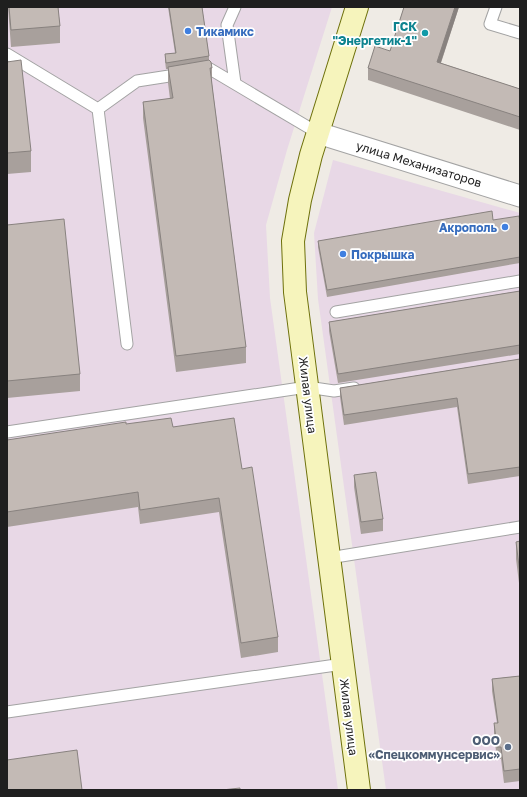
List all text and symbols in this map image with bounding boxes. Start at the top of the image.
place label: ГСК "Энергетик-1" [332,19,417,48]
place label: Тикамикс [196,24,254,39]
marker: Тикамикс [183,26,193,36]
marker: ГСК "Энергетик-1" [420,28,430,38]
street label: улица Механизаторов [354,138,484,190]
place label: Акрополь [439,220,497,235]
marker: Акрополь [500,222,510,232]
place label: Покрышка [351,247,415,262]
marker: Покрышка [338,249,348,259]
street label: Жилая улица [296,356,320,434]
street label: Жилая улица [337,678,361,756]
place label: ООО «Спецкоммунсервис» [369,733,501,762]
marker: ООО «Спецкоммунсервис» [503,742,513,752]

